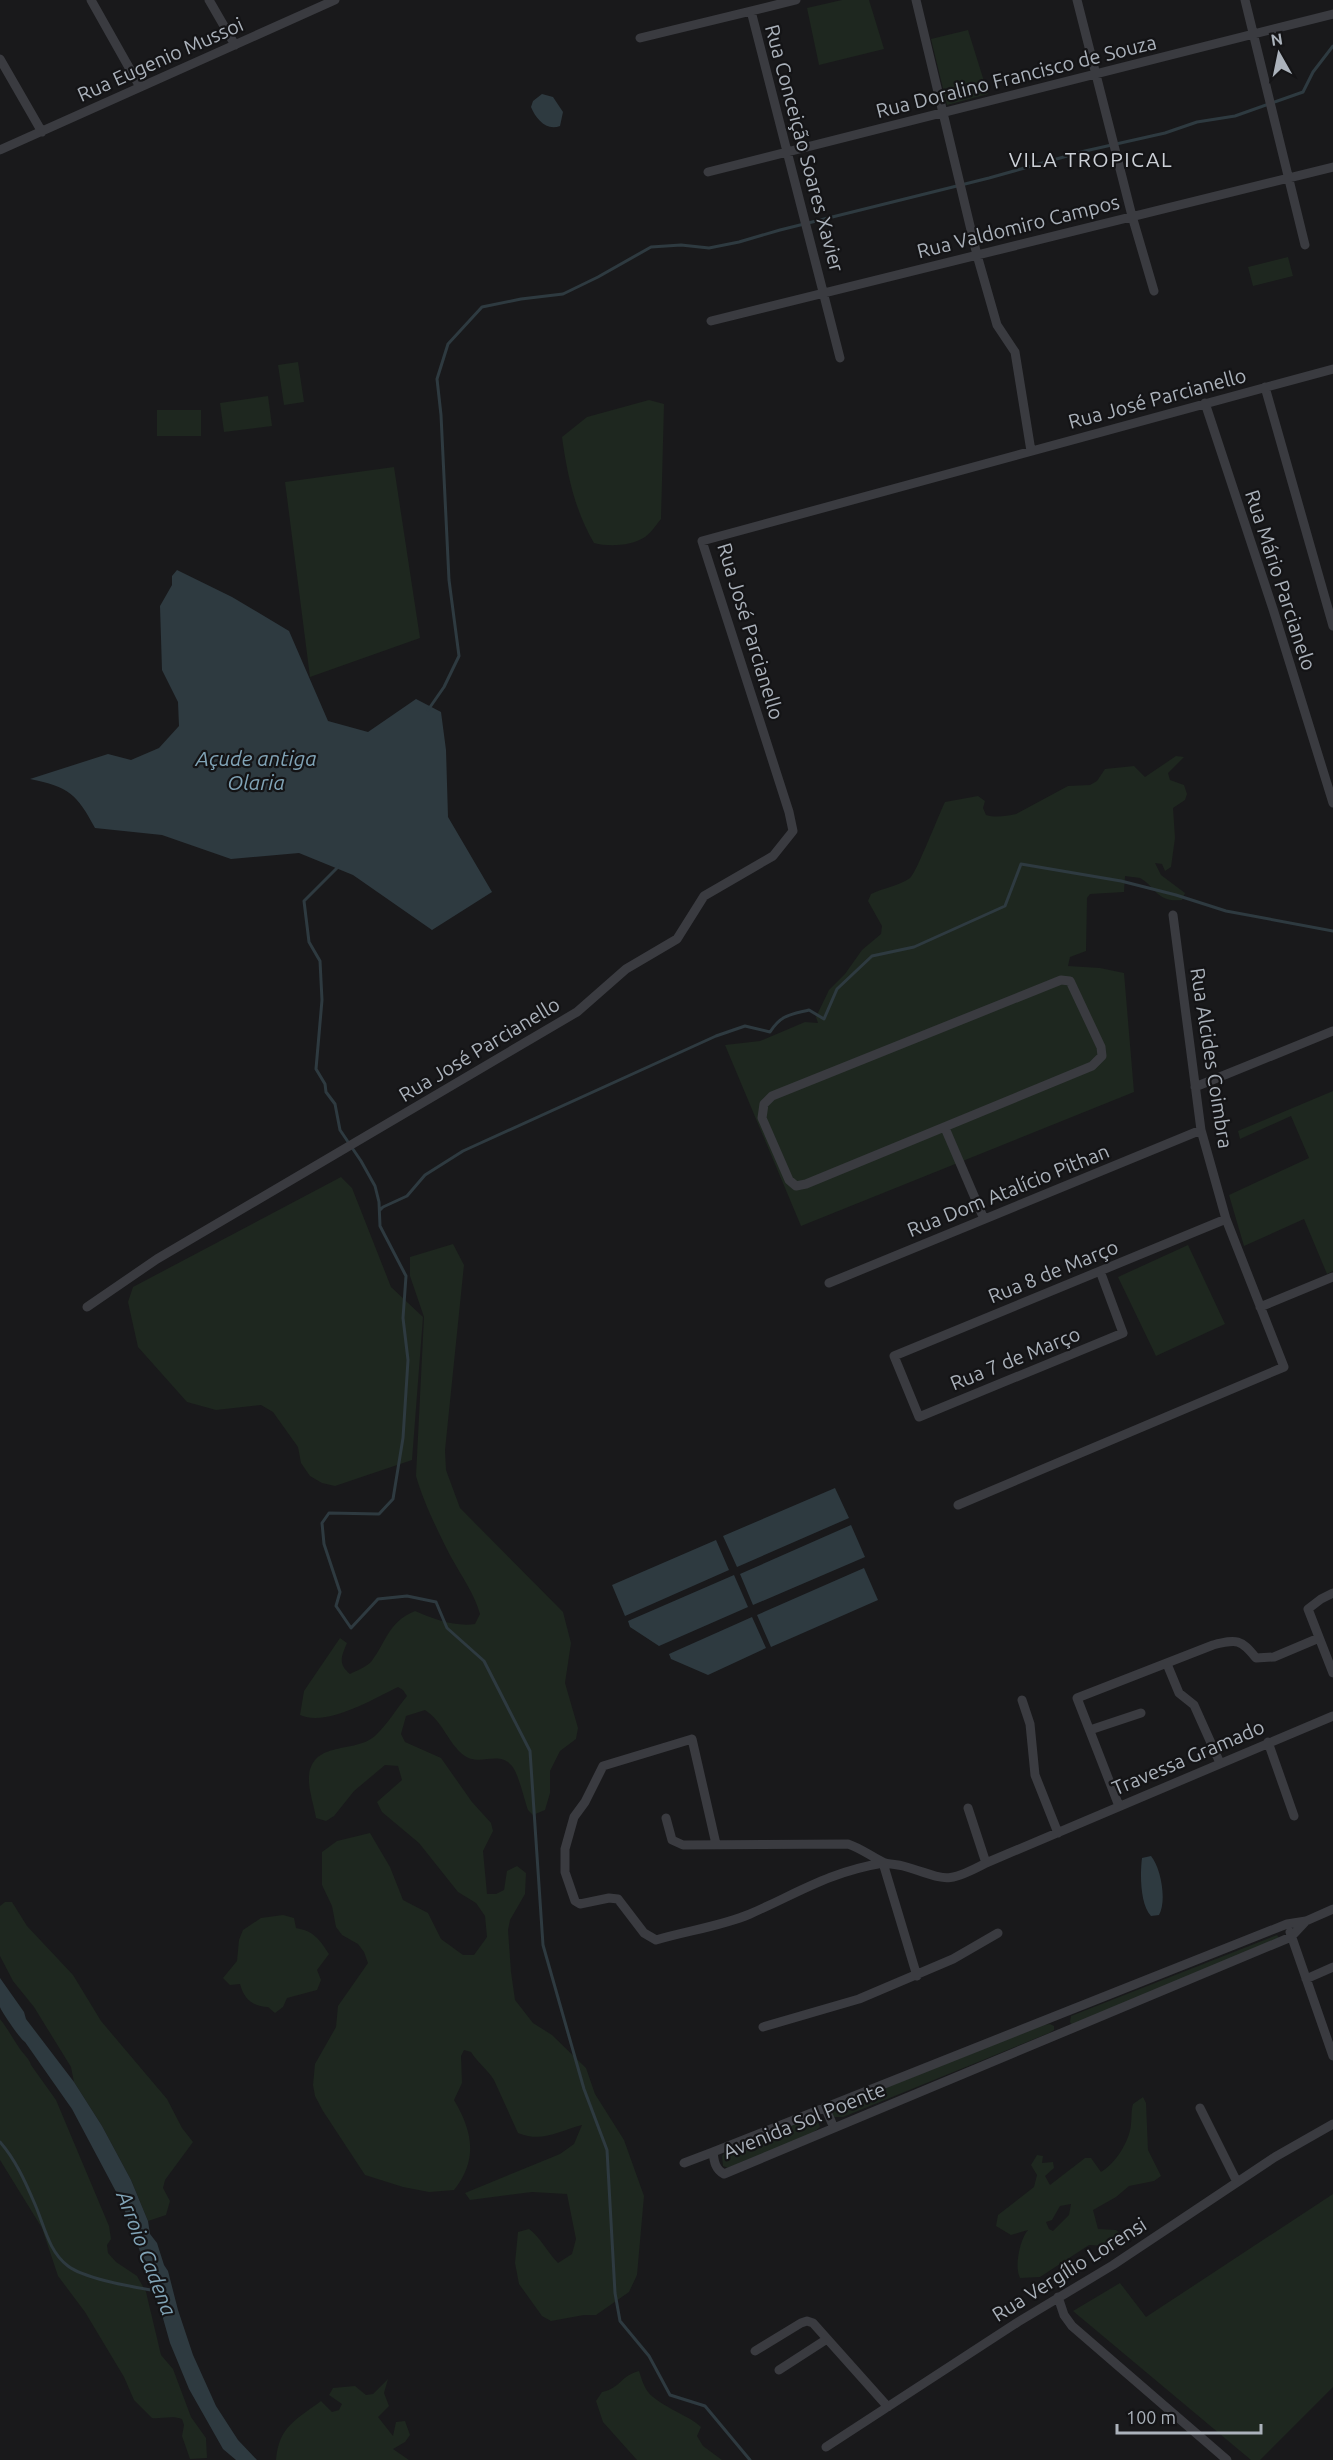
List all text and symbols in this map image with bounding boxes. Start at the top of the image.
street label: Rua Eugenio Mussoi [74,12,246,106]
street label: Rua Conceição Soares Xavier [761,22,849,275]
north arrow [1249,24,1309,84]
text: N [1269,29,1284,49]
street label: Rua Doralino Francisco de Souza [873,30,1159,122]
district label: VILA TROPICAL [1009,147,1173,171]
street label: Rua Valdomiro Campos [914,190,1122,262]
street label: Rua José Parcianello [1066,363,1248,433]
street label: Rua Mário Parcianelo [1241,487,1321,673]
street label: Rua José Parcianello [713,540,789,722]
water label: Açude antiga Olaria [194,746,317,794]
street label: Rua Alcides Coimbra [1186,966,1238,1150]
street label: Rua José Parcianello [395,992,563,1106]
street label: Rua Dom Atalício Pithan [904,1139,1112,1241]
street label: Rua 8 de Março [985,1234,1121,1308]
street label: Rua 7 de Março [947,1321,1083,1395]
street label: Travessa Gramado [1108,1715,1268,1799]
street label: Avenida Sol Poente [719,2077,889,2163]
water label: Arroio Cadena [112,2186,182,2319]
street label: Rua Vergílio Lorensi [988,2212,1150,2326]
scale bar [1117,2397,1261,2435]
text: 100 m [1126,2407,1176,2427]

